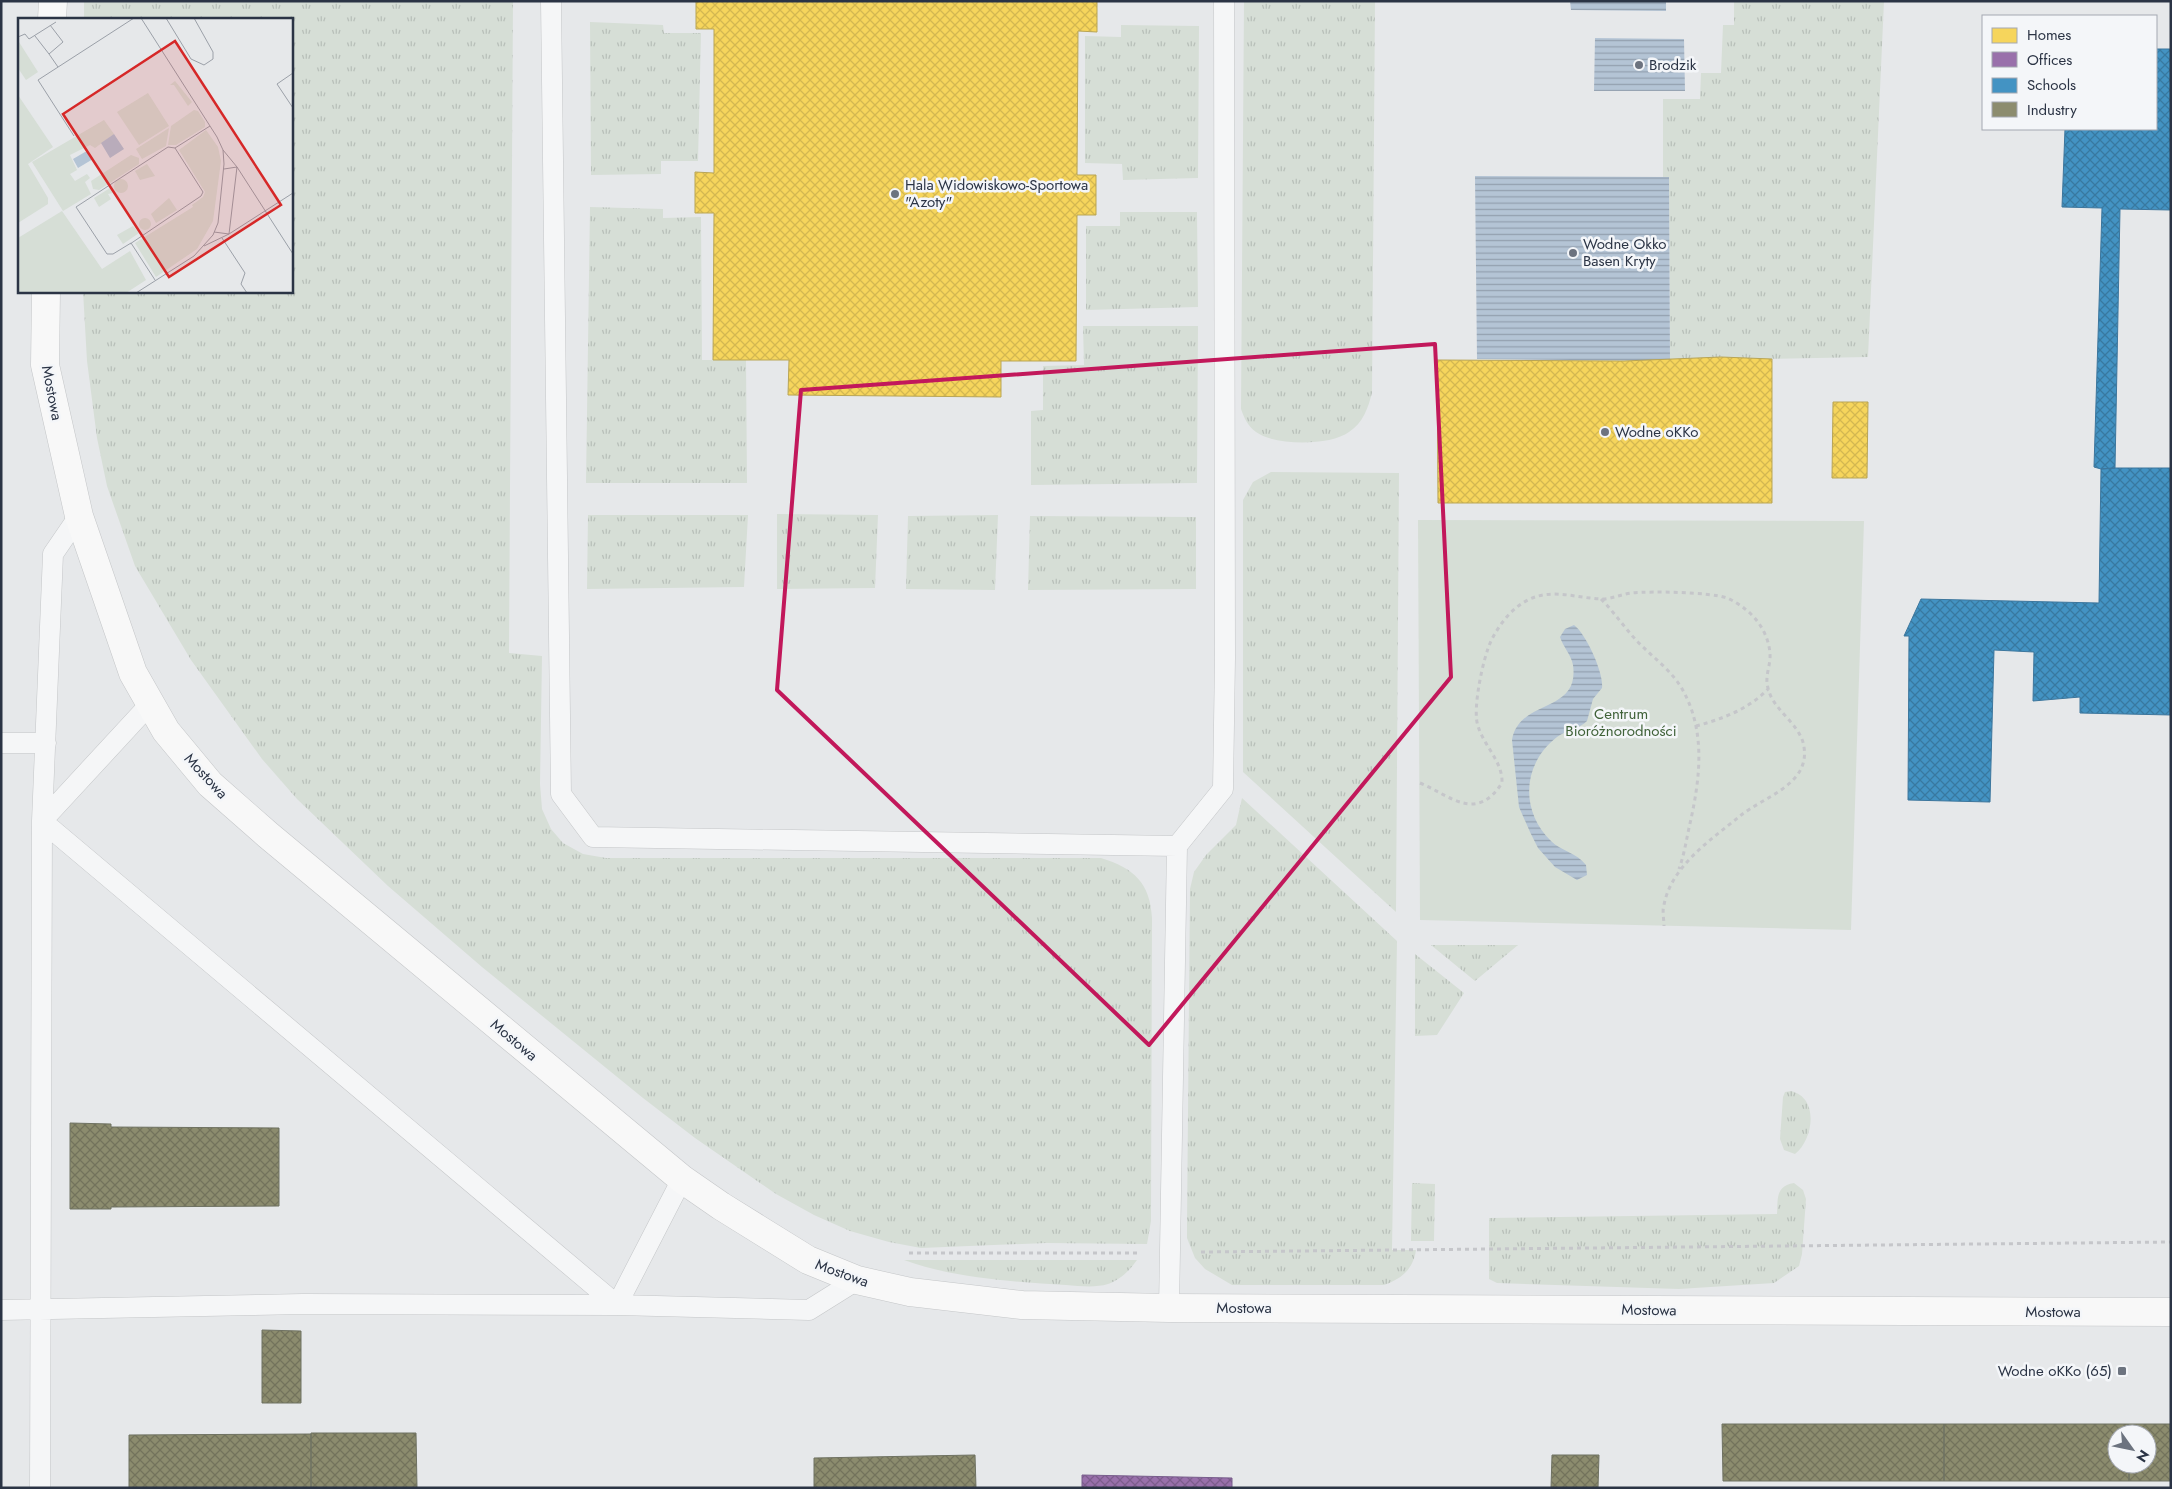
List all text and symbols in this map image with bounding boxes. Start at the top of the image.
legend [1982,15,2157,130]
inset map [18,18,292,292]
text: Homes [2027,24,2071,46]
text: Offices [2027,49,2072,71]
place label: Brodzik [1649,54,1697,76]
marker: Brodzik [1633,59,1645,71]
text: Schools [2027,74,2076,96]
text: Industry [2027,99,2077,121]
place label: Hala Widowiskowo-Sportowa "Azoty" [905,174,1088,213]
marker: Hala Widowiskowo-Sportowa "Azoty" [889,188,901,200]
place label: Wodne Okko Basen Kryty [1583,233,1667,272]
marker: Wodne Okko Basen Kryty [1567,247,1579,259]
street label: Mostowa [36,364,68,422]
place label: Wodne oKKo [1615,421,1698,443]
marker: Wodne oKKo [1599,426,1611,438]
park label: Centrum Bioróżnorodności [1565,703,1677,742]
street label: Mostowa [179,748,233,804]
street label: Mostowa [486,1014,542,1066]
street label: Mostowa [812,1253,872,1293]
street label: Mostowa [1216,1297,1272,1319]
street label: Mostowa [1621,1299,1677,1321]
street label: Mostowa [2025,1301,2081,1323]
place label: Wodne oKKo (65) [1998,1360,2112,1382]
marker: Wodne oKKo (65) [2116,1365,2128,1377]
north arrow [2107,1424,2157,1474]
text: N [2131,1446,2154,1466]

